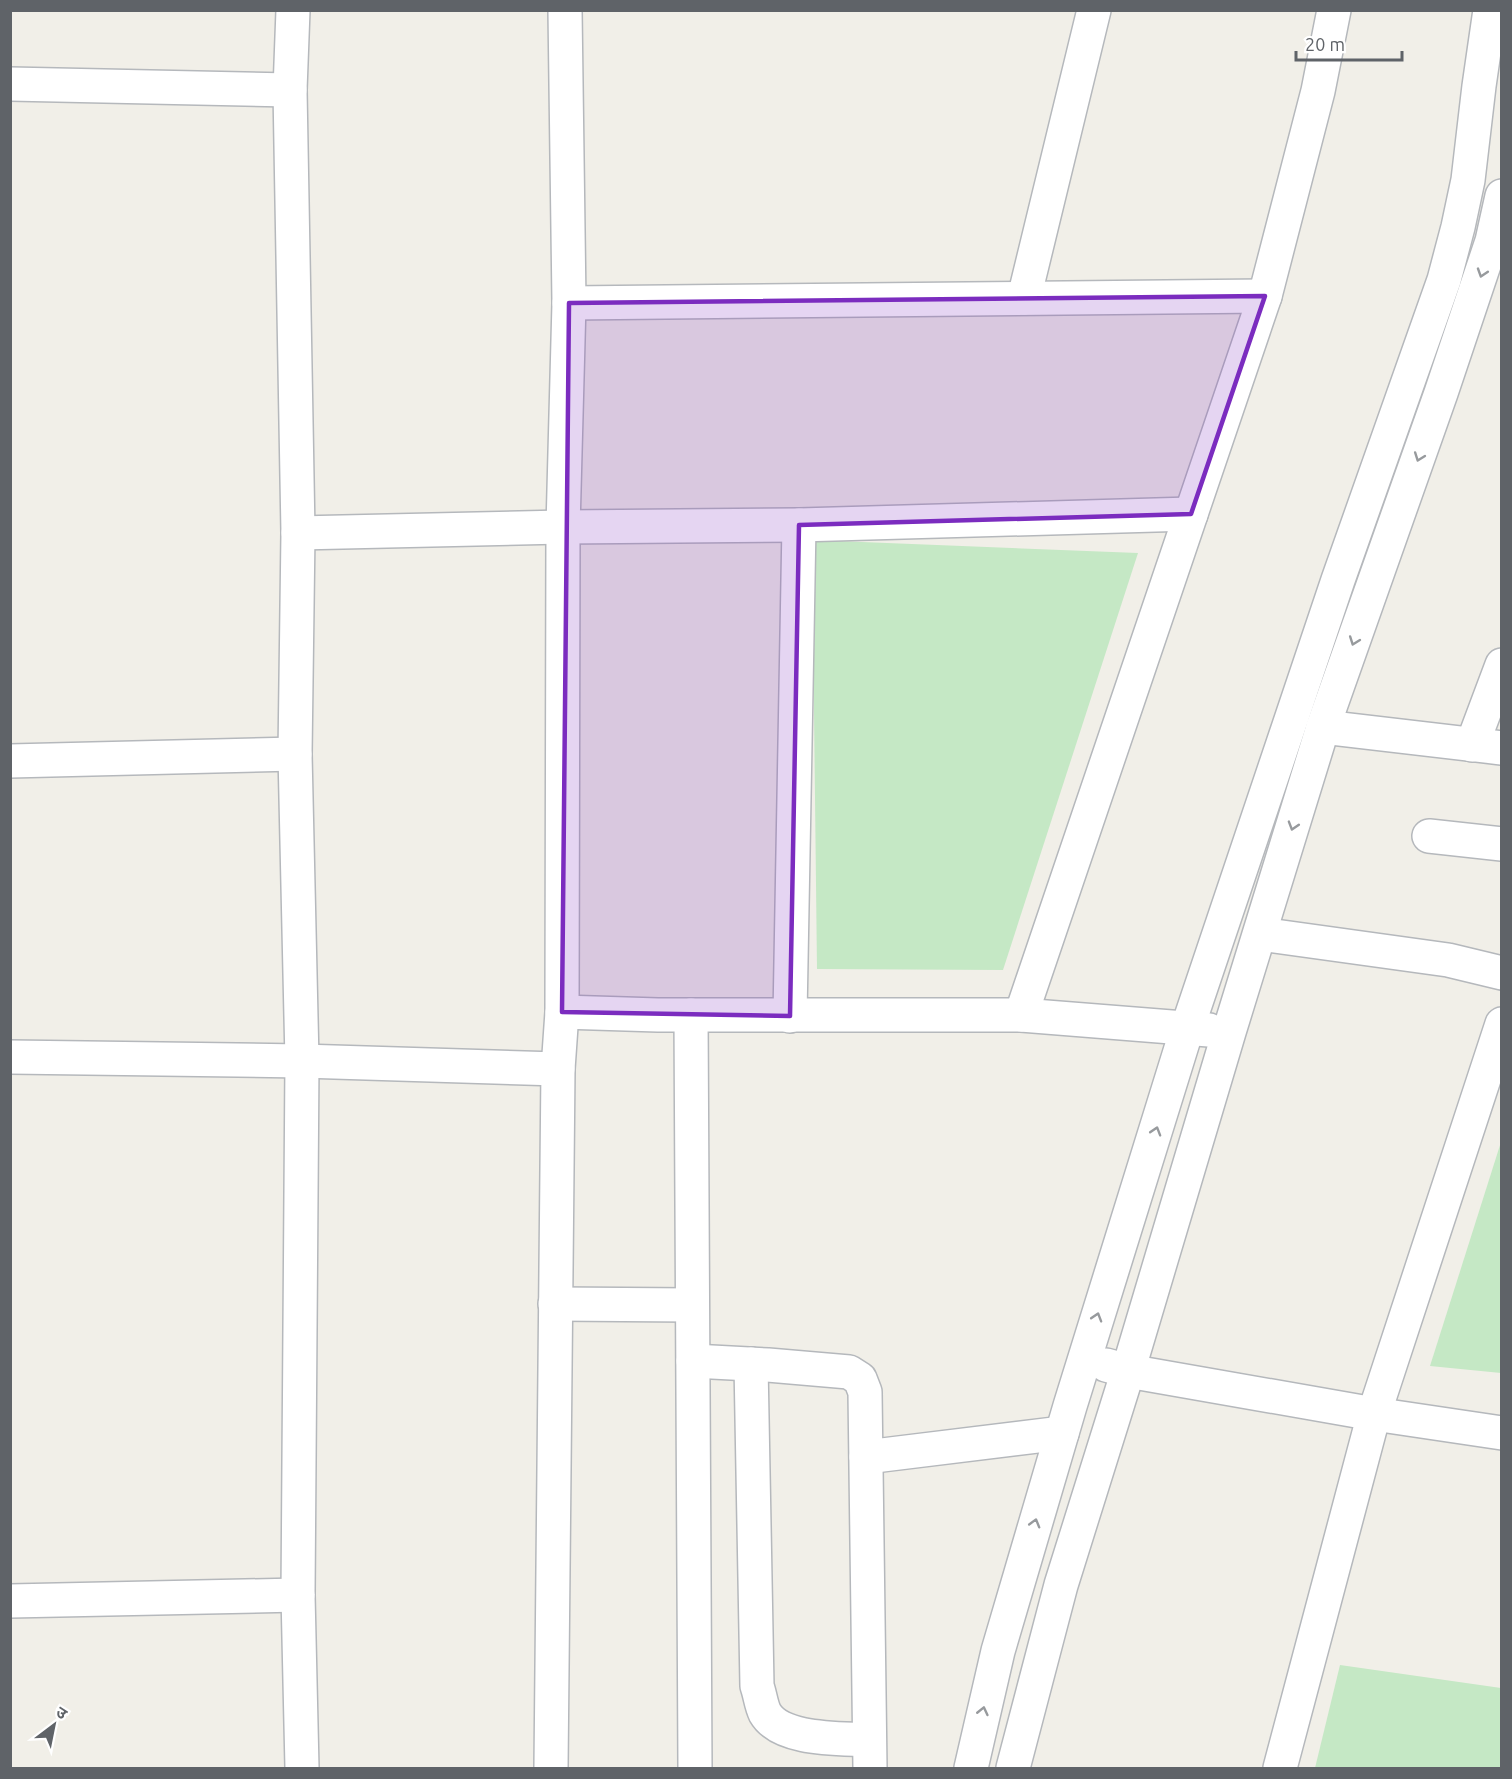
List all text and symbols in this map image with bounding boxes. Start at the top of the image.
scale bar [1296,24,1402,62]
text: 20 m [1305,34,1345,54]
one-way arrow [1476,267,1489,278]
one-way arrow [1413,451,1426,462]
one-way arrow [1348,635,1361,646]
one-way arrow [1288,820,1300,831]
one-way arrow [1148,1126,1161,1136]
one-way arrow [1090,1312,1103,1323]
one-way arrow [1028,1519,1040,1529]
north arrow [24,1695,84,1755]
text: उ [53,1702,71,1723]
one-way arrow [976,1707,989,1717]

